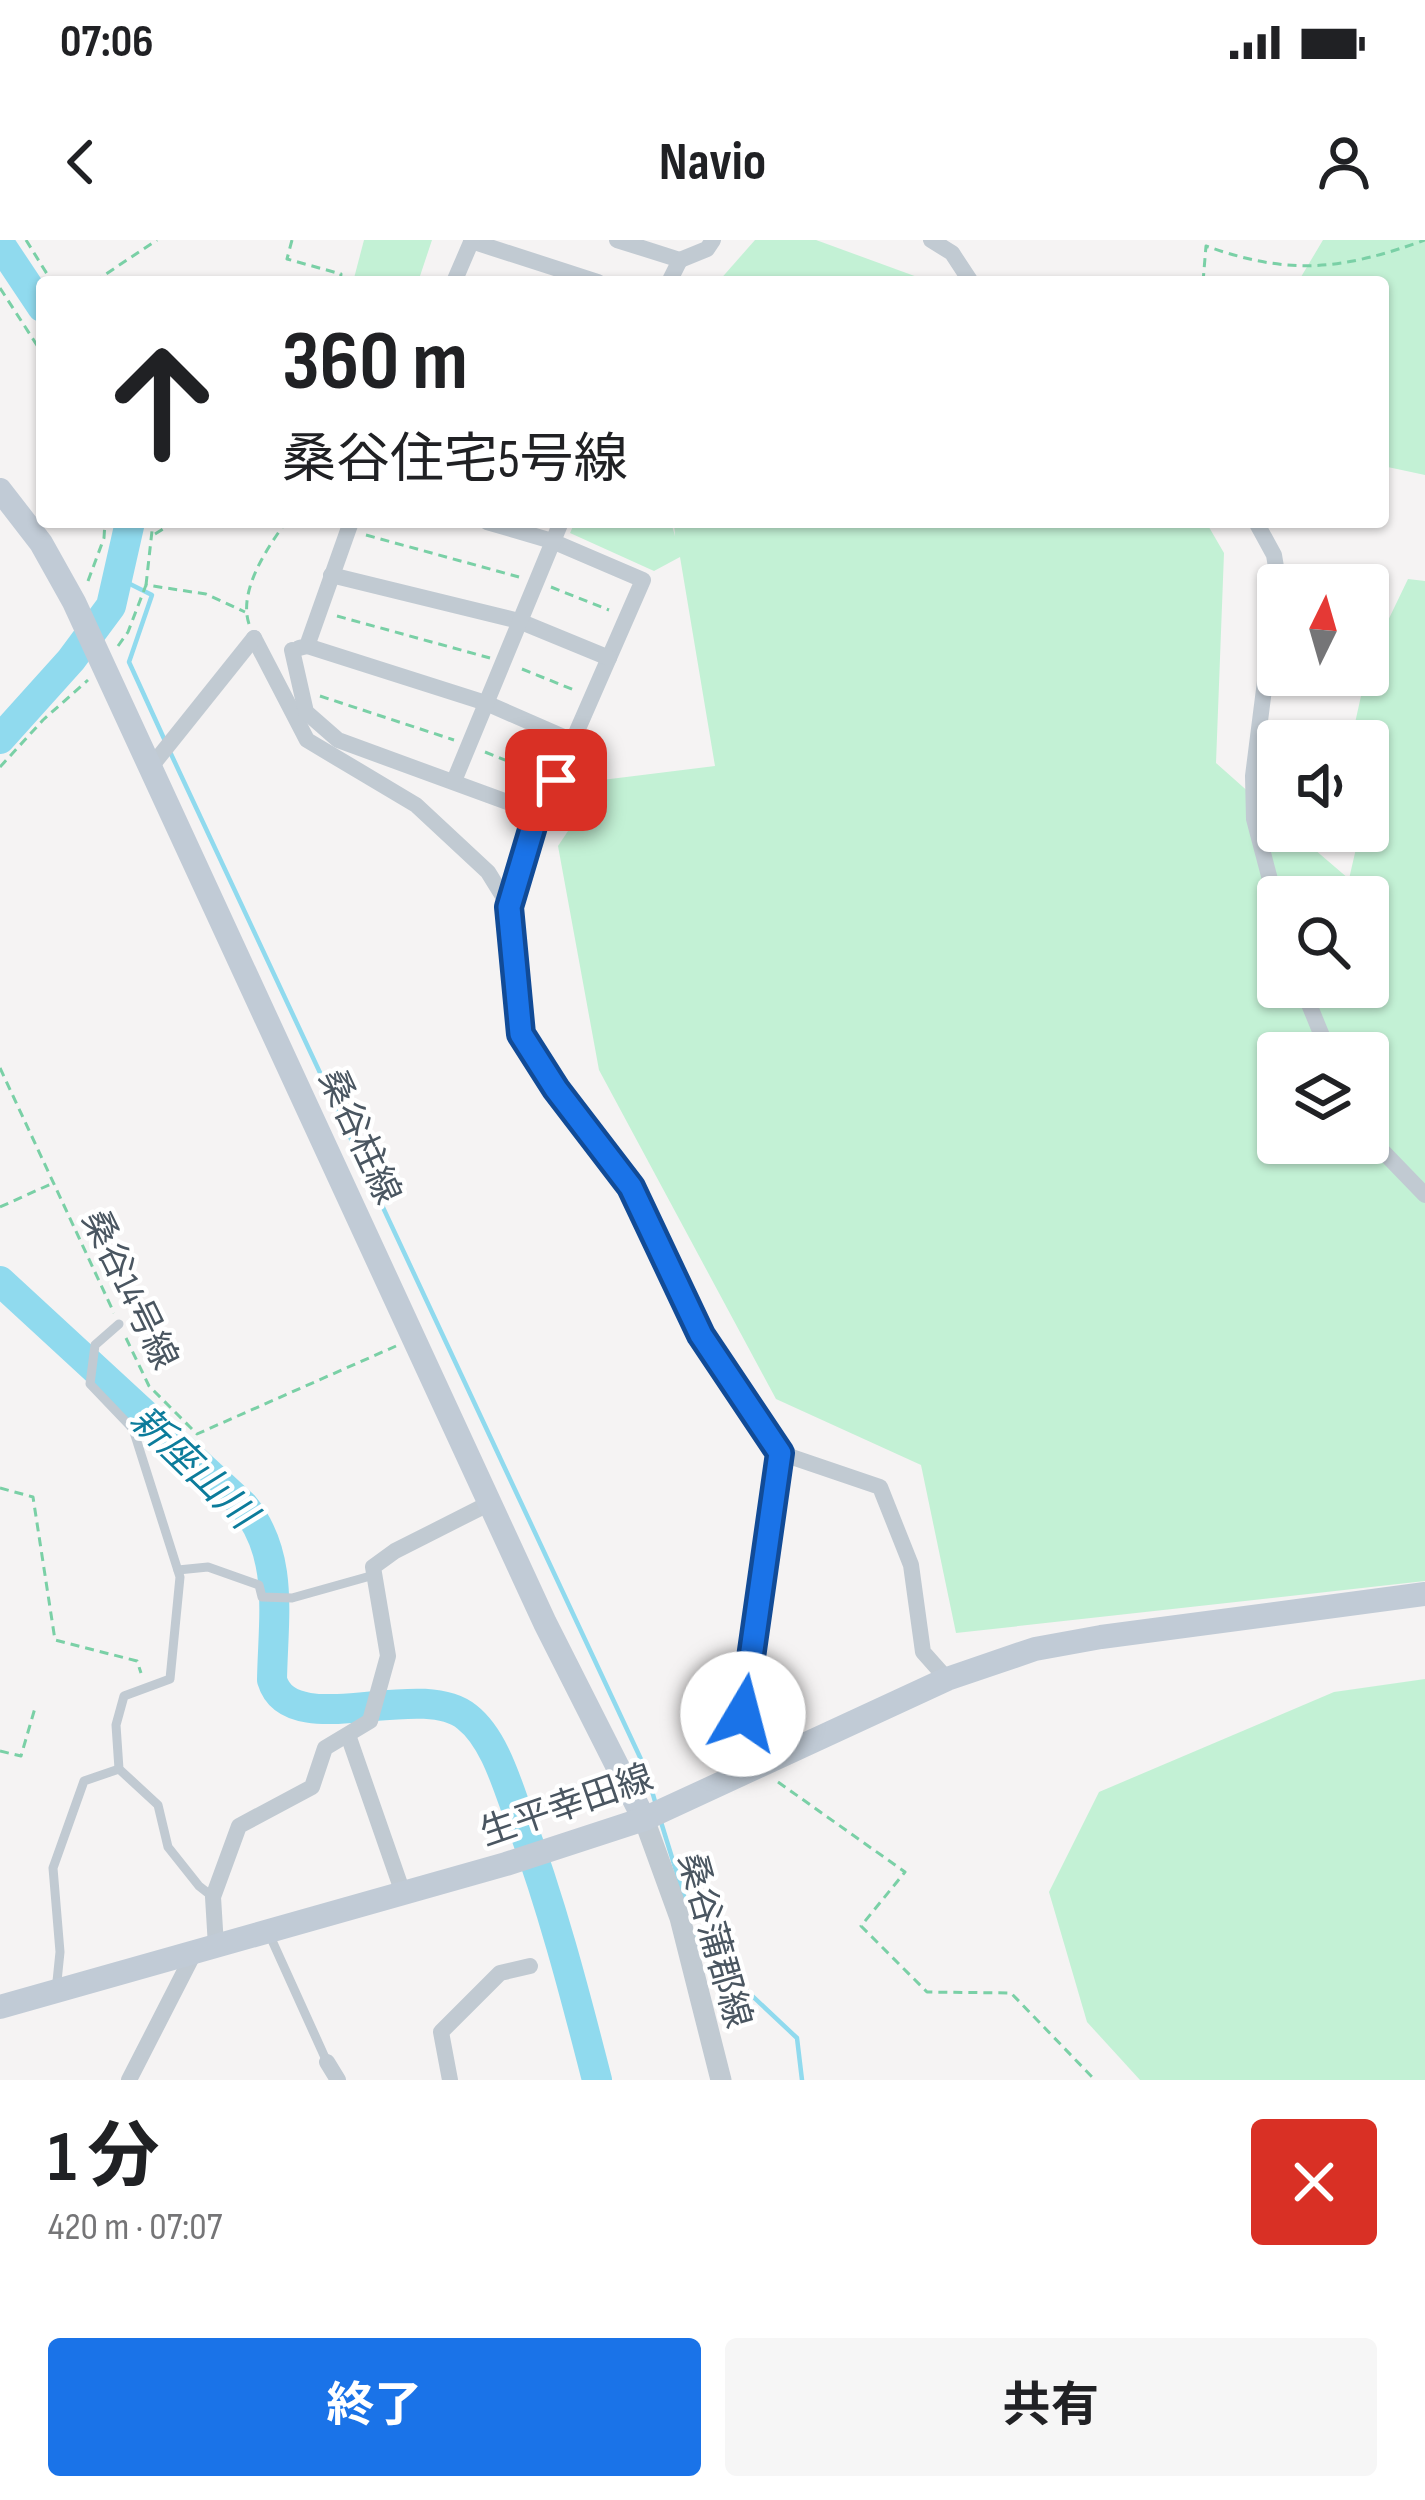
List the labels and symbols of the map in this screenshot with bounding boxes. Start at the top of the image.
north arrow [1257,564,1389,696]
pin [505,729,607,831]
street label: 桑谷柱線 [309,1063,409,1211]
street label: 桑谷14号線 [72,1204,186,1377]
water label: 新座山川 [120,1397,268,1542]
position arrow [680,1651,806,1777]
street label: 生平幸田線 [475,1757,659,1856]
street label: 桑谷蒲郡線 [668,1848,759,2033]

